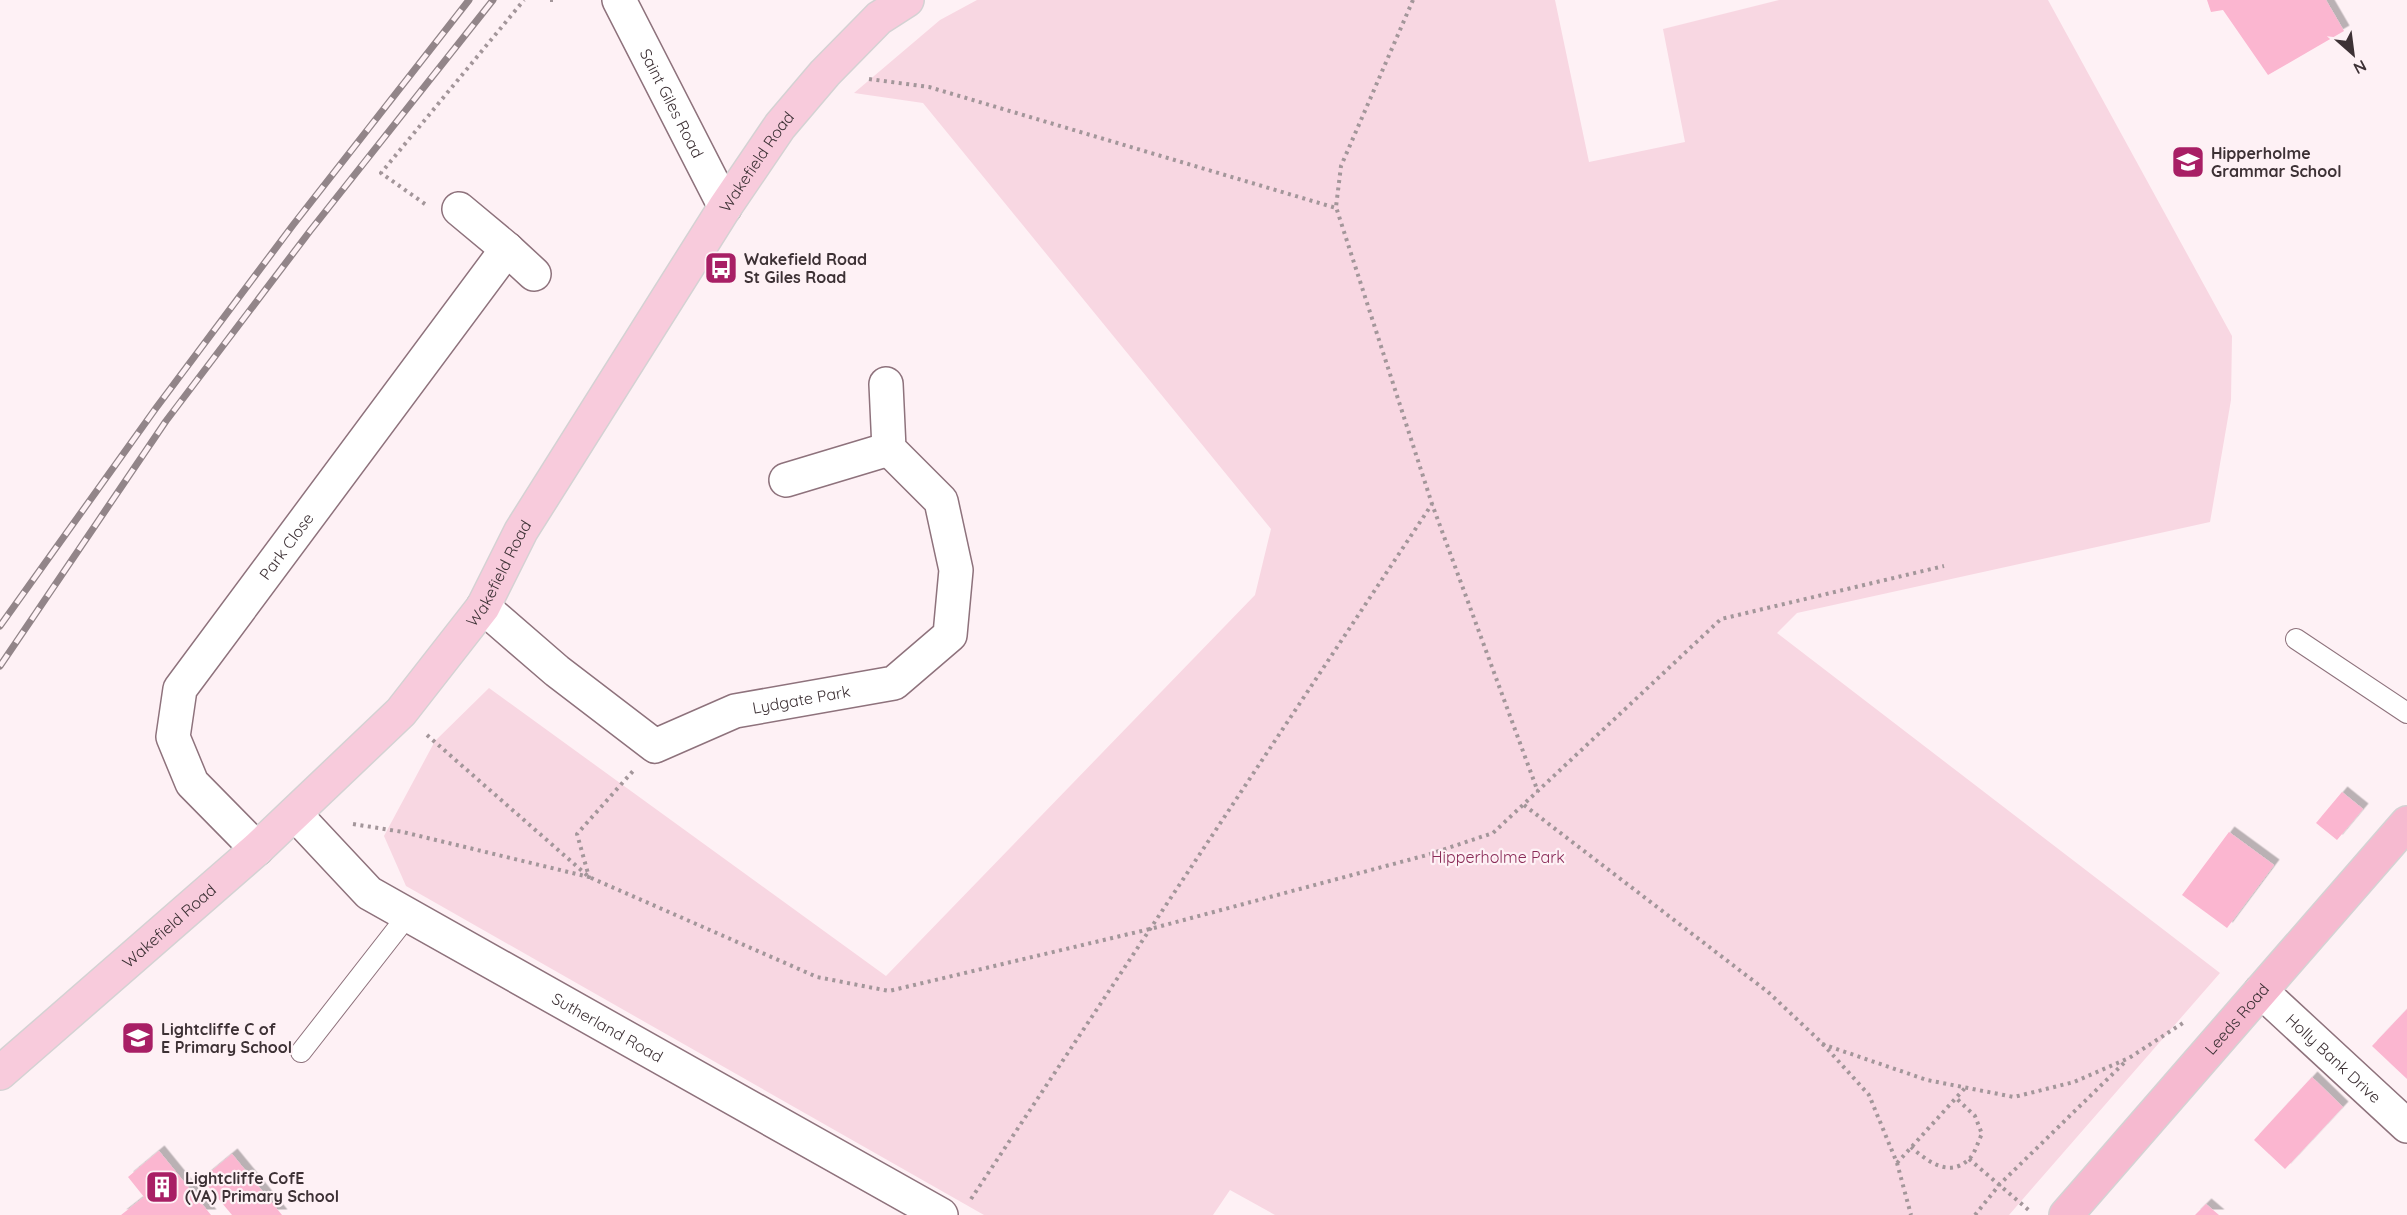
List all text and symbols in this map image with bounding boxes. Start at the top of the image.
north arrow [2323,24,2383,84]
street label: Saint Giles Road [636,45,708,161]
text: N [2350,56,2370,79]
street label: Wakefield Road [715,107,798,216]
place label: Hipperholme Grammar School [2211,143,2341,181]
school or university icon: Hipperholme Grammar School [2170,144,2206,180]
place label: Wakefield Road St Giles Road [744,249,867,287]
bus stop icon: Wakefield Road St Giles Road [703,250,739,286]
street label: Park Close [255,509,318,584]
street label: Wakefield Road [462,516,535,630]
street label: Lydgate Park [751,681,852,718]
park label: Hipperholme Park [1431,847,1565,867]
street label: Wakefield Road [118,880,220,972]
street label: Leeds Road [2200,979,2273,1059]
street label: Sutherland Road [548,988,667,1066]
street label: Holly Bank Drive [2282,1009,2386,1107]
place label: Lightcliffe C of E Primary School [161,1019,292,1057]
school or university icon: Lightcliffe C of E Primary School [120,1020,156,1056]
place label: Lightcliffe CofE (VA) Primary School [185,1168,339,1206]
building icon: Lightcliffe CofE (VA) Primary School [144,1169,180,1205]

